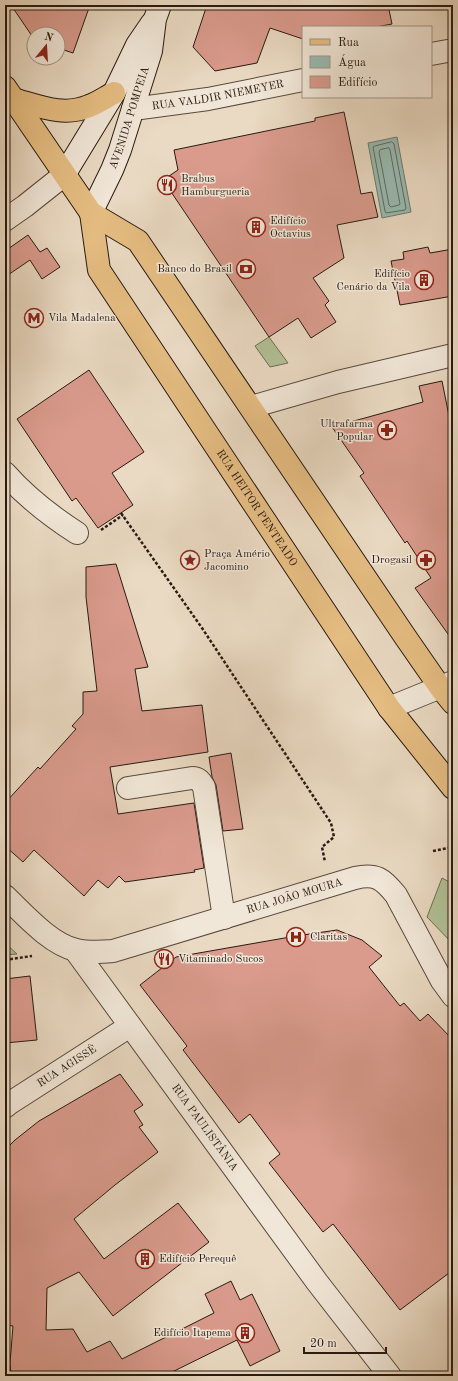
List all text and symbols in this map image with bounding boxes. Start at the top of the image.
north arrow [26,26,66,66]
legend [302,26,432,98]
text: N [43,31,55,45]
text: Rua [338,37,359,49]
text: Água [338,54,366,69]
street label: AVENIDA POMPEIA [107,65,151,171]
text: Edifício [338,77,377,89]
street label: RUA VALDIR NIEMEYER [151,78,285,112]
restaurant icon: Brabus Hamburgueria [156,174,178,196]
place label: Brabus Hamburgueria [181,174,250,198]
building icon: Edifício Octavius [245,216,267,238]
place label: Edifício Octavius [270,216,311,240]
bank icon: Banco do Brasil [235,258,257,280]
place label: Banco do Brasil [157,264,232,275]
place label: Edifício Cenário da Vila [337,269,411,293]
building icon: Edifício Cenário da Vila [413,269,435,291]
metro station icon: Vila Madalena [23,307,45,329]
place label: Vila Madalena [48,313,116,324]
place label: Ultrafarma Popular [320,419,374,443]
pharmacy icon: Ultrafarma Popular [376,419,398,441]
street label: RUA HEITOR PENTEADO [214,448,299,569]
place icon: Praça Amério Jacomino [179,549,201,571]
place label: Praça Amério Jacomino [204,549,270,573]
pharmacy icon: Drogasil [415,549,437,571]
place label: Drogasil [371,555,412,566]
street label: RUA JOÃO MOURA [245,876,344,916]
hospital icon: Claritas [285,926,307,948]
place label: Claritas [310,932,348,943]
restaurant icon: Vitaminado Sucos [153,948,175,970]
place label: Vitaminado Sucos [178,954,264,965]
street label: RUA AGISSÊ [35,1042,98,1089]
street label: RUA PAULISTÂNIA [169,1082,240,1174]
building icon: Edifício Perequê [134,1248,156,1270]
place label: Edifício Perequê [159,1254,236,1265]
building icon: Edifício Itapema [234,1322,256,1344]
place label: Edifício Itapema [153,1328,232,1339]
scale bar [304,1329,386,1355]
text: 20 m [310,1338,337,1350]

